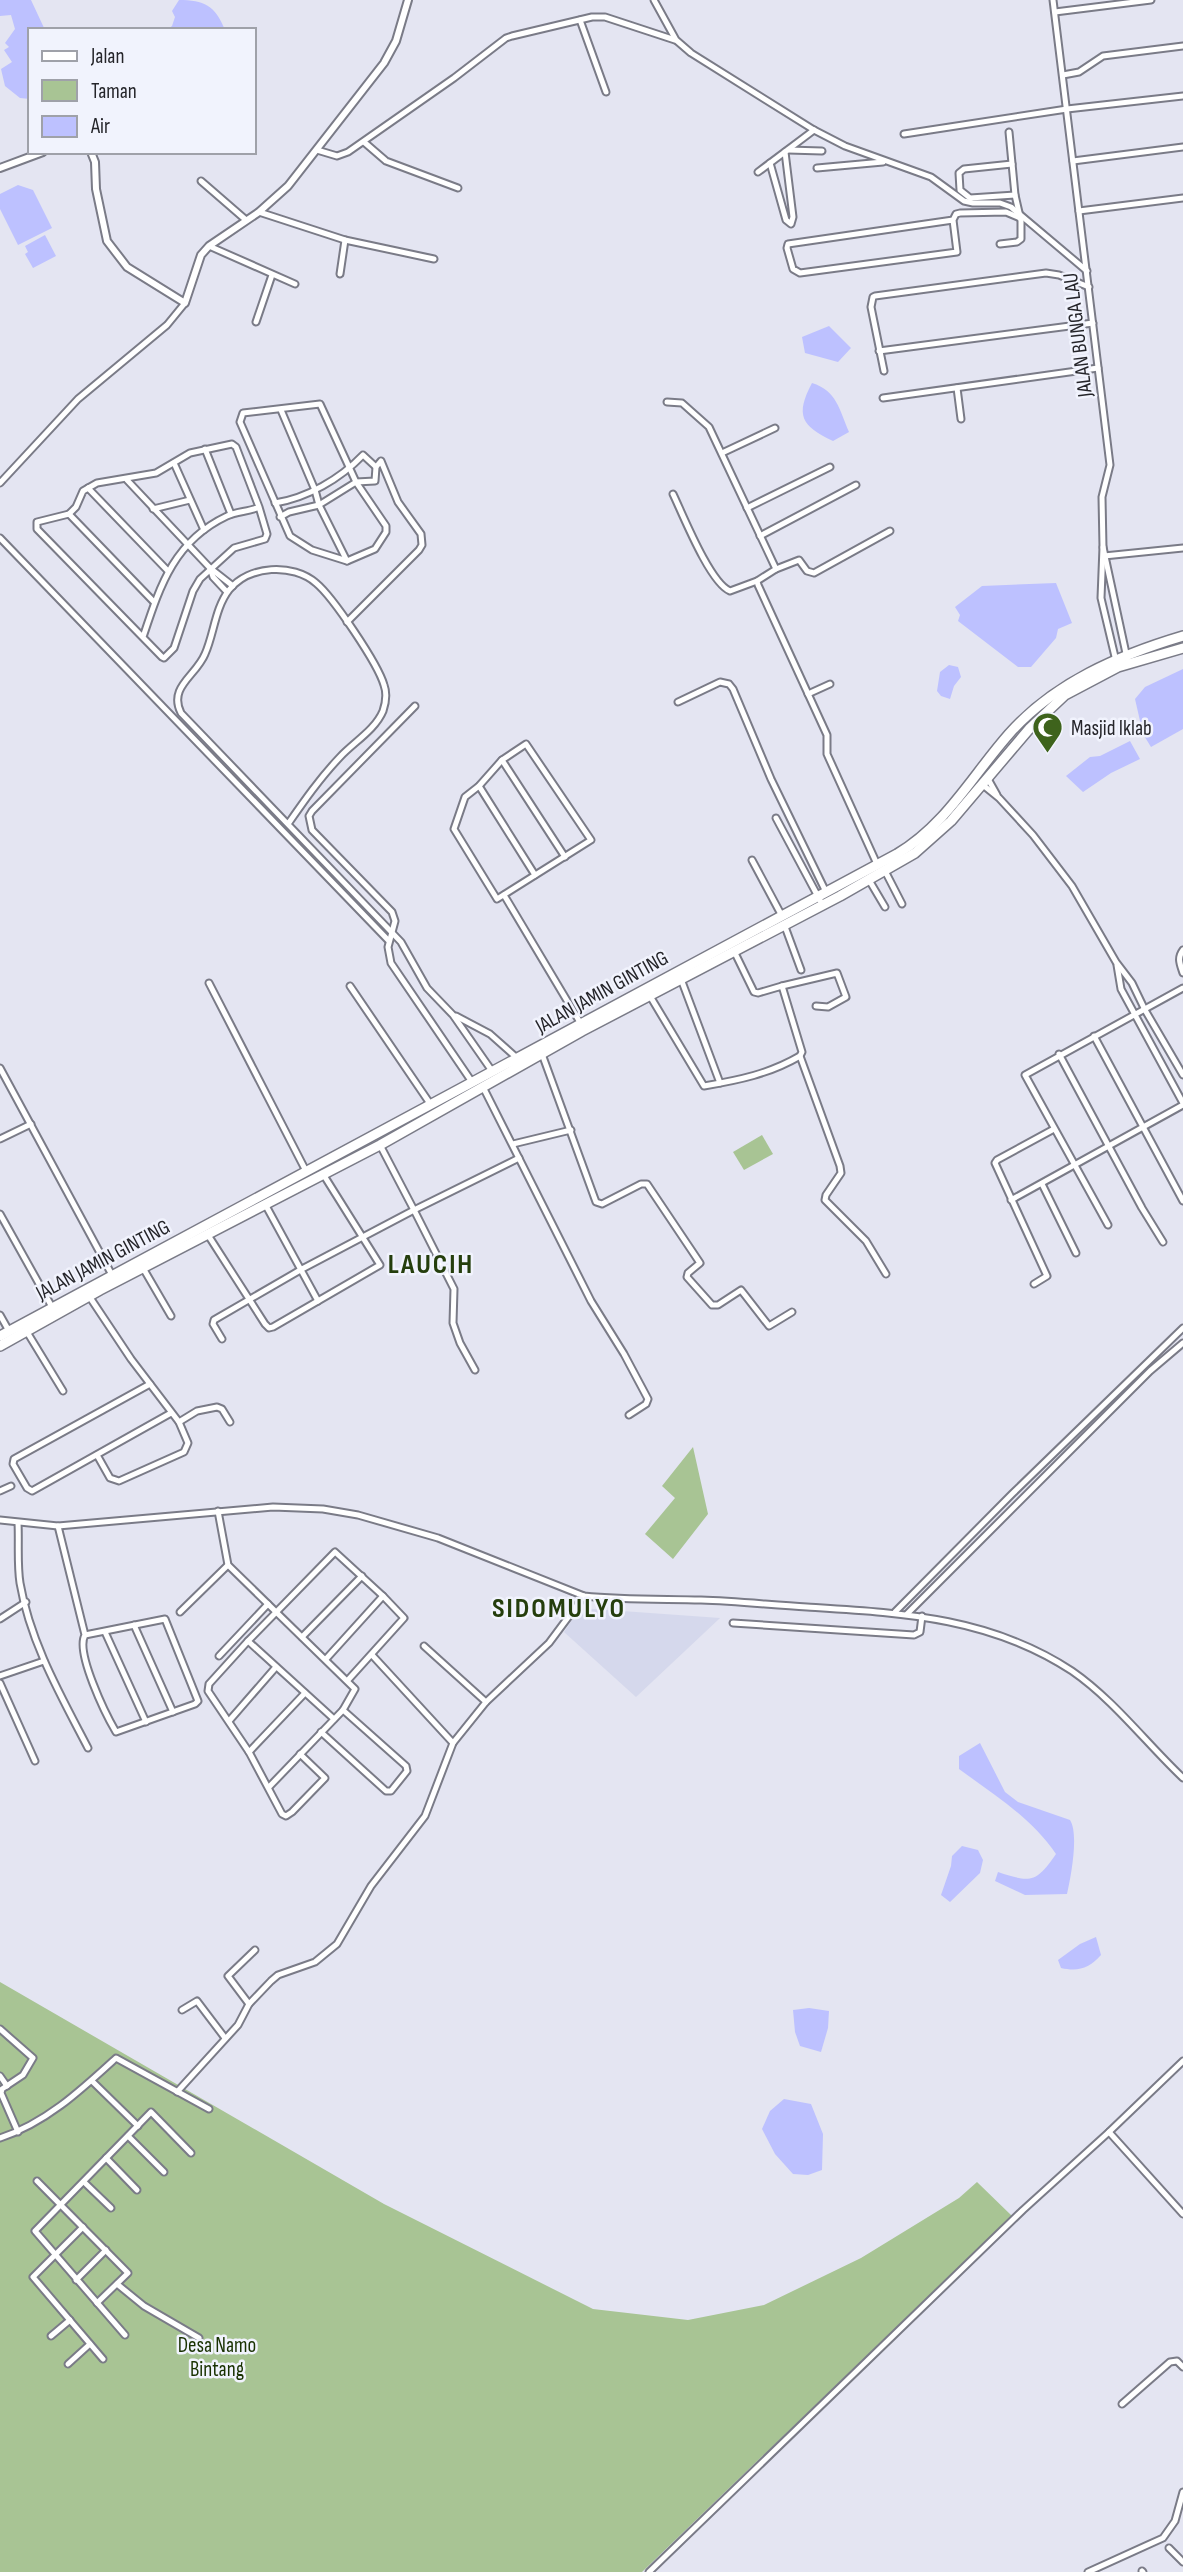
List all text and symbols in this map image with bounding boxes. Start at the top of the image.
legend [28,28,256,154]
text: Jalan [90,44,124,69]
text: Taman [91,79,137,104]
text: Air [90,114,110,139]
street label: JALAN BUNGA LAU [1058,272,1098,399]
mosque icon: Masjid Iklab [1031,711,1065,755]
place label: Masjid Iklab [1071,716,1152,741]
street label: JALAN JAMIN GINTING [530,945,673,1039]
street label: JALAN JAMIN GINTING [31,1214,174,1306]
district label: LAUCIH [388,1248,474,1281]
district label: SIDOMULYO [492,1592,626,1625]
park label: Desa Namo Bintang [178,2333,256,2382]

